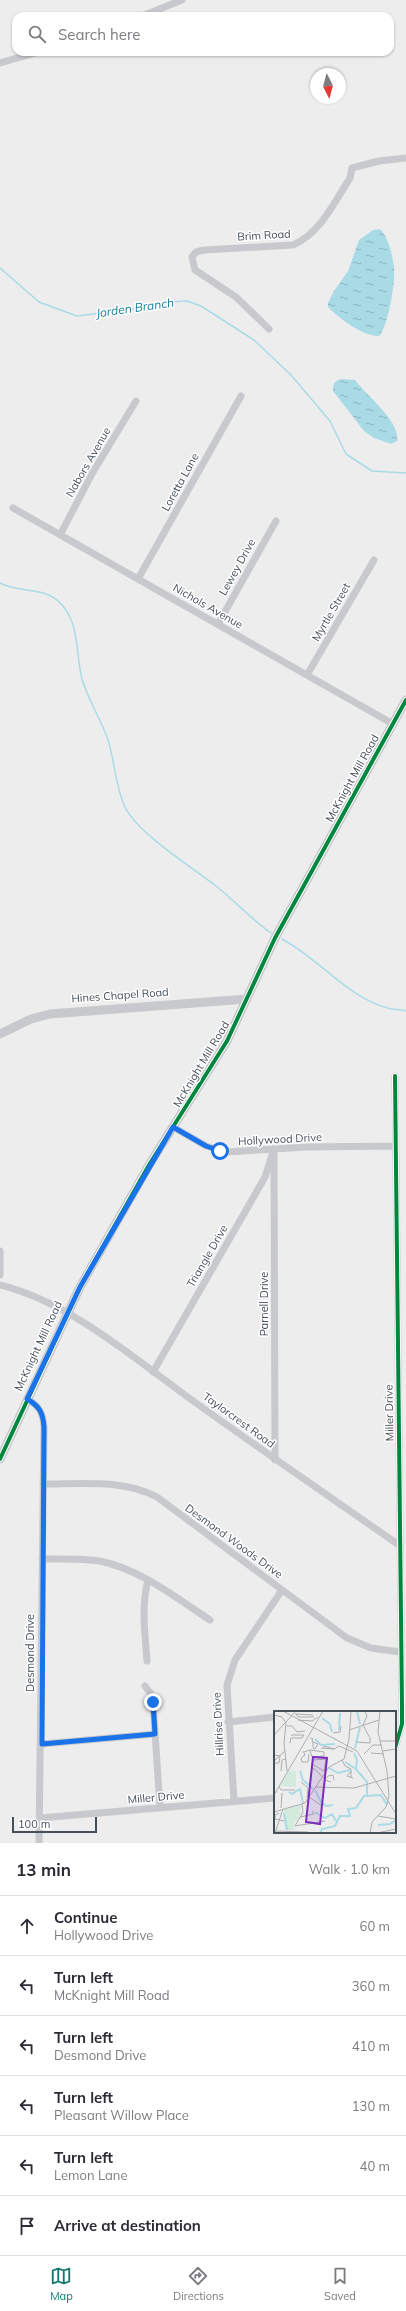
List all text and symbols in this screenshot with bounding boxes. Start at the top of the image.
search box [12,12,394,56]
icon: search [26,23,48,45]
text: Search here [58,25,140,44]
north arrow [310,68,346,104]
street label: Brim Road [237,227,291,243]
water label: Jorden Branch [94,295,175,321]
street label: Nabors Avenue [62,425,114,499]
street label: Loretta Lane [158,451,202,513]
street label: Lewey Drive [216,536,258,598]
street label: Nichols Avenue [171,580,245,632]
street label: Myrtle Street [309,580,353,644]
street label: McKnight Mill Road [322,732,382,824]
street label: Hines Chapel Road [71,985,169,1005]
street label: McKnight Mill Road [170,1018,232,1110]
street label: Hollywood Drive [238,1130,322,1148]
route start [211,1142,229,1160]
street label: Triangle Drive [183,1222,231,1290]
street label: Parnell Drive [257,1272,271,1336]
street label: McKnight Mill Road [11,1299,65,1393]
street label: Miller Drive [382,1385,396,1441]
street label: Taylorcrest Road [200,1389,278,1451]
street label: Desmond Woods Drive [182,1501,286,1581]
street label: Desmond Drive [23,1614,37,1692]
street label: Hillrise Drive [209,1692,227,1756]
route end [144,1693,162,1711]
inset map [274,1711,396,1833]
street label: Miller Drive [127,1788,185,1806]
scale bar [12,1815,97,1834]
text: 100 m [18,1817,50,1831]
text: 13 min [16,1859,71,1880]
text: Walk · 1.0 km [309,1861,390,1877]
text: Continue [54,1908,117,1927]
icon: ahead [16,1915,38,1937]
text: 60 m [360,1918,390,1934]
text: Hollywood Drive [54,1927,153,1943]
text: Turn left [54,1968,113,1987]
icon: left [16,1975,38,1997]
text: 360 m [352,1978,390,1994]
text: McKnight Mill Road [54,1987,170,2003]
text: Turn left [54,2028,113,2047]
icon: left [16,2035,38,2057]
text: 410 m [352,2038,390,2054]
text: Desmond Drive [54,2047,146,2063]
text: Turn left [54,2088,113,2107]
icon: left [16,2095,38,2117]
text: 130 m [352,2098,390,2114]
text: Pleasant Willow Place [54,2107,189,2123]
text: Turn left [54,2148,113,2167]
icon: left [16,2155,38,2177]
text: 40 m [360,2158,390,2174]
text: Lemon Lane [54,2167,128,2183]
icon: arrive [16,2215,38,2237]
text: Arrive at destination [54,2216,201,2235]
tab: Map [50,2265,73,2303]
tab: Directions [173,2265,224,2303]
tab: Saved [324,2265,356,2303]

